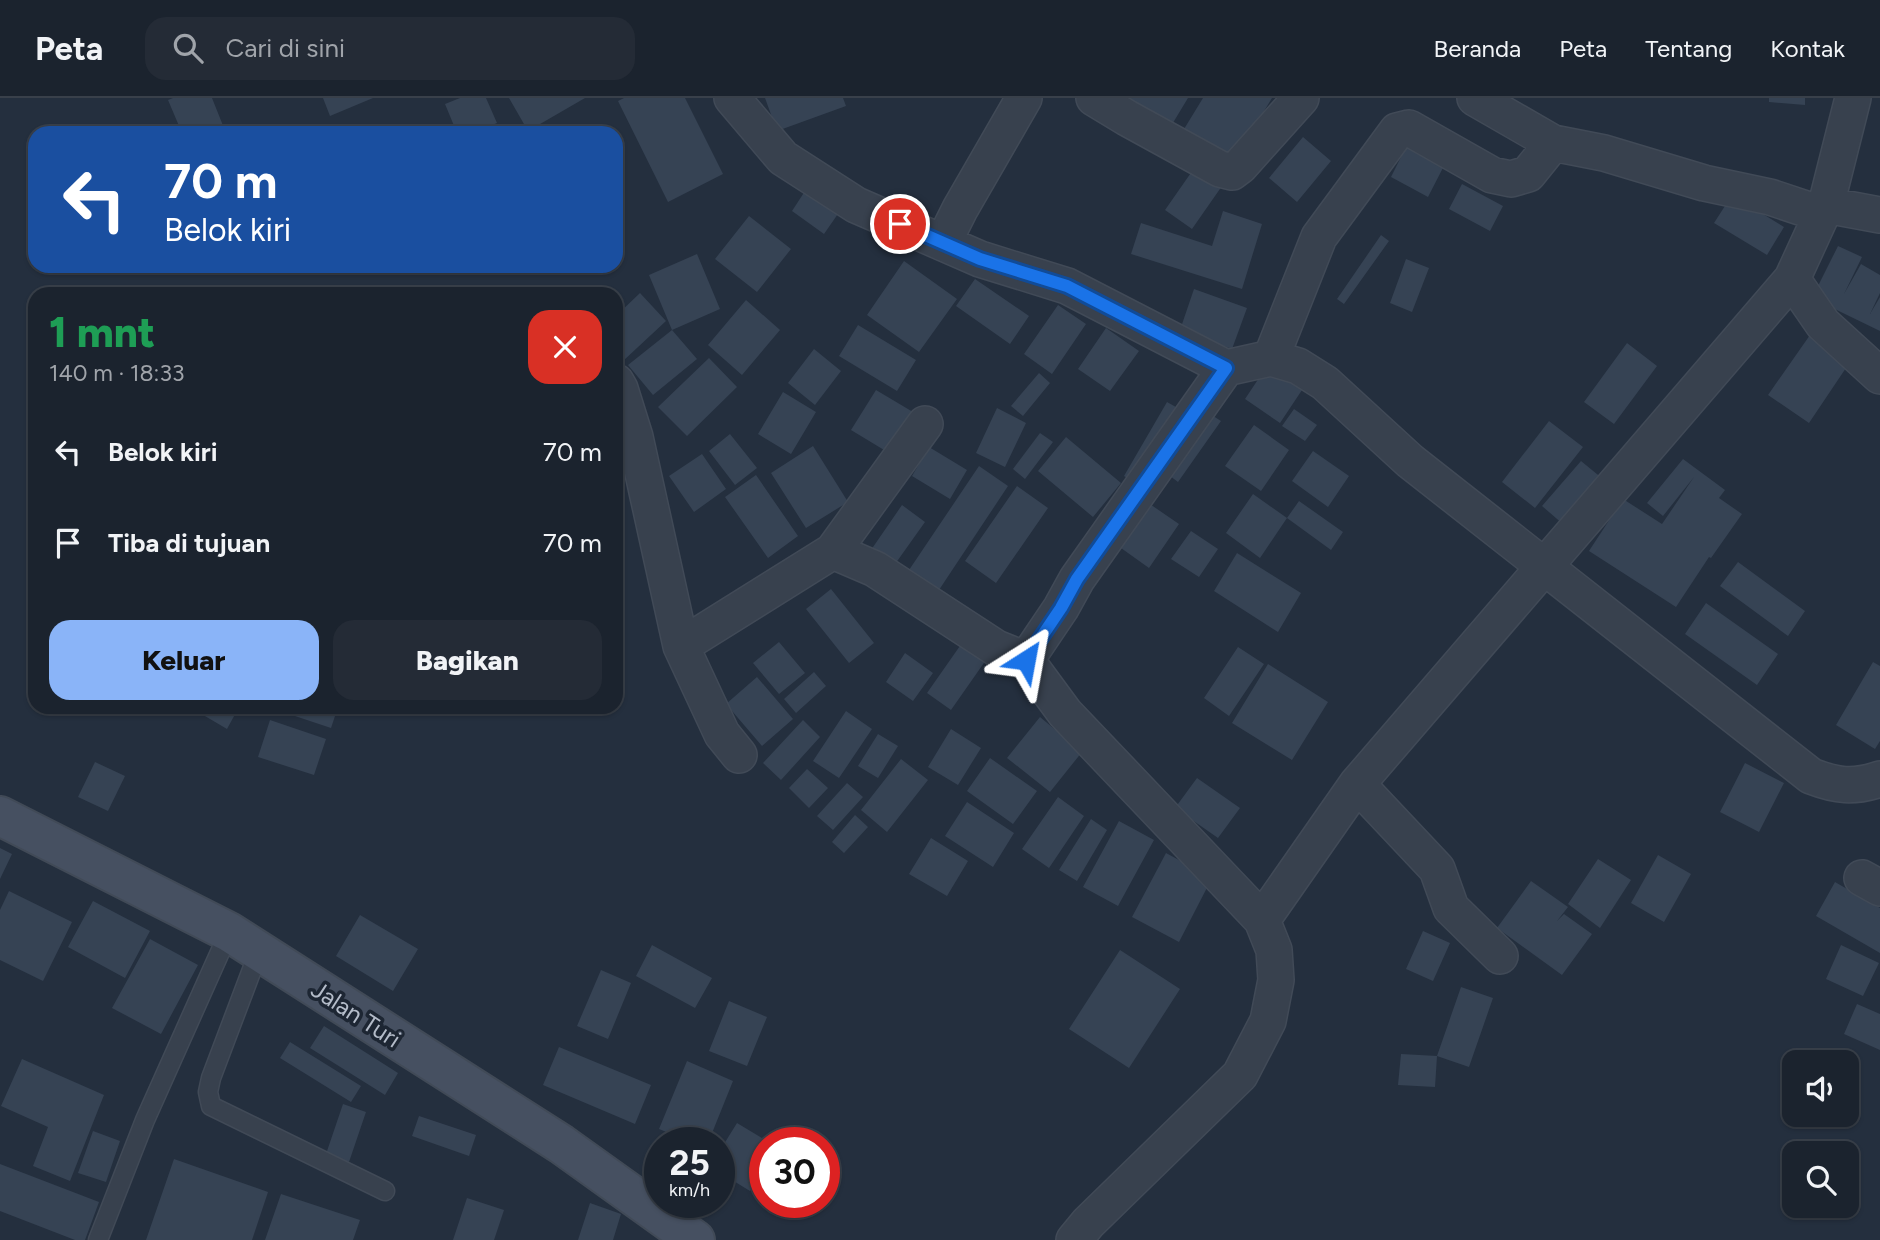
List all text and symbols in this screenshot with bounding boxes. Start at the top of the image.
search box [145,17,635,80]
text: Peta [35,29,103,68]
icon: search [169,29,207,67]
text: Cari di sini [225,32,345,64]
text: Beranda [1434,34,1521,63]
text: Peta [1559,34,1607,63]
text: Tentang [1645,34,1732,63]
text: Kontak [1770,34,1845,63]
text: 70 m [164,151,277,210]
icon: left [49,154,140,245]
pin [870,194,930,254]
icon: arrive [881,205,919,243]
text: Belok kiri [164,211,291,249]
text: 1 mnt [49,307,155,358]
button: close [528,310,602,384]
text: 140 m · 18:33 [49,359,184,387]
icon: left [49,433,87,471]
text: Belok kiri [108,436,217,468]
text: 70 m [543,436,602,468]
icon: arrive [49,524,87,562]
text: Tiba di tujuan [108,527,270,559]
text: 70 m [543,527,602,559]
button: Keluar [49,620,319,700]
button: Bagikan [333,620,602,700]
position arrow [989,623,1063,697]
street label: Jalan Turi [306,974,406,1054]
map controls [1782,1050,1859,1218]
button: sound [1782,1050,1859,1127]
speed limit sign: 30 [749,1127,840,1218]
button: search [1782,1141,1859,1218]
text: 25 [669,1142,710,1184]
text: km/h [669,1179,710,1201]

